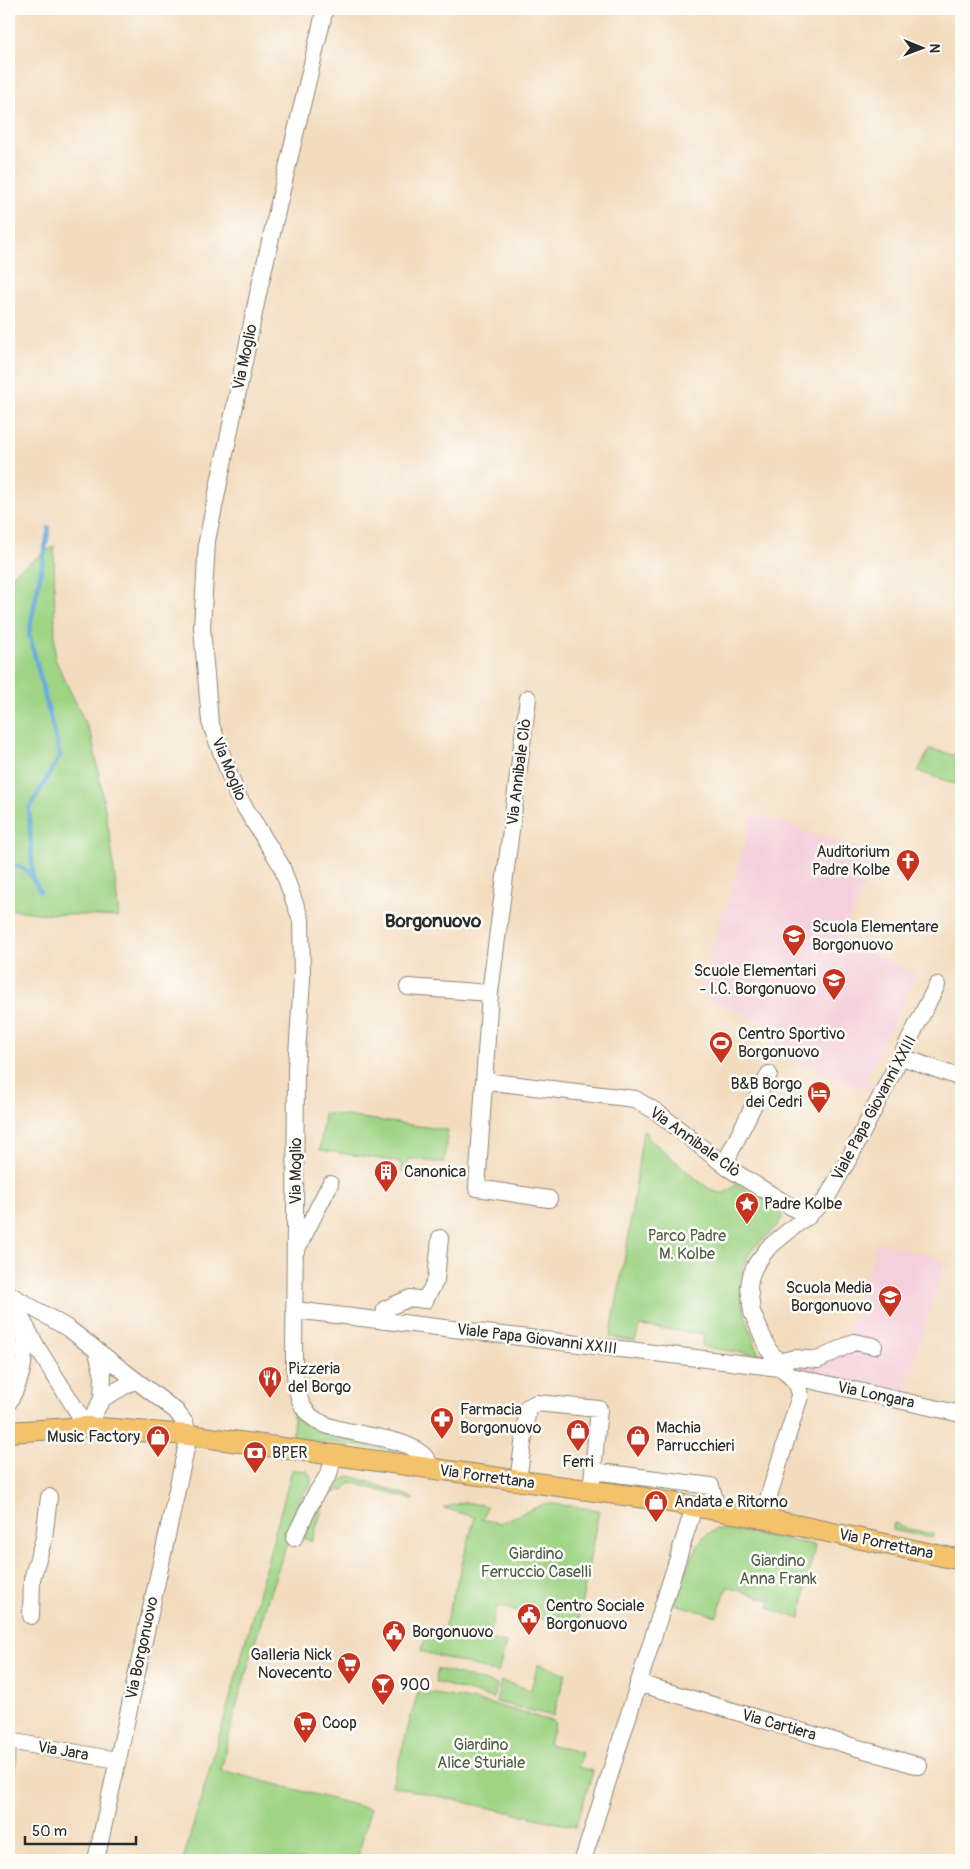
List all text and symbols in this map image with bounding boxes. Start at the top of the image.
north arrow [898,22,948,72]
text: N [926,43,943,53]
street label: Via Moglio [228,322,262,392]
street label: Via Annibale Clò [503,717,536,827]
street label: Via Moglio [207,734,251,804]
place label: Auditorium Padre Kolbe [812,842,890,880]
church icon: Auditorium Padre Kolbe [895,848,921,882]
district label: Borgonuovo [385,909,482,933]
place label: Scuola Elementare Borgonuovo [812,917,939,955]
school or university icon: Scuola Elementare Borgonuovo [781,923,807,957]
place label: Scuole Elementari - I.C. Borgonuovo [694,961,816,999]
school or university icon: Scuole Elementari - I.C. Borgonuovo [821,967,847,1001]
place label: Centro Sportivo Borgonuovo [738,1024,845,1062]
sports icon: Centro Sportivo Borgonuovo [708,1030,734,1064]
street label: Viale Papa Giovanni XXIII [827,1032,921,1184]
place label: B&B Borgo dei Cedri [730,1074,802,1112]
hotel icon: B&B Borgo dei Cedri [806,1080,832,1114]
street label: Via Annibale Clò [646,1102,745,1182]
street label: Via Moglio [286,1137,306,1204]
building icon: Canonica [373,1159,399,1193]
place label: Canonica [404,1162,466,1182]
place icon: Padre Kolbe [734,1191,760,1225]
place label: Padre Kolbe [764,1194,842,1214]
park label: Parco Padre M. Kolbe [648,1226,726,1264]
place label: Scuola Media Borgonuovo [786,1278,872,1316]
school or university icon: Scuola Media Borgonuovo [877,1284,903,1318]
street label: Viale Papa Giovanni XXIII [456,1319,618,1359]
place label: Pizzeria del Borgo [288,1359,352,1397]
restaurant icon: Pizzeria del Borgo [257,1365,283,1399]
street label: Via Longara [836,1377,916,1413]
place label: Farmacia Borgonuovo [460,1400,542,1438]
pharmacy icon: Farmacia Borgonuovo [429,1406,455,1440]
shop icon: Ferri [565,1418,591,1452]
place label: Machia Parrucchieri [656,1418,734,1456]
shop icon: Music Factory [145,1424,171,1458]
shop icon: Machia Parrucchieri [625,1424,651,1458]
place label: Music Factory [47,1427,140,1447]
bank icon: BPER [242,1440,268,1474]
place label: BPER [272,1443,307,1463]
place label: Ferri [562,1452,594,1472]
street label: Via Porrettana [438,1460,536,1494]
shop icon: Andata e Ritorno [643,1489,669,1523]
place label: Andata e Ritorno [674,1492,788,1512]
street label: Via Porrettana [837,1524,935,1564]
park label: Giardino Ferruccio Caselli [481,1544,591,1582]
park label: Giardino Anna Frank [739,1551,817,1589]
street label: Via Borgonuovo [121,1594,163,1701]
place label: Centro Sociale Borgonuovo [546,1596,644,1634]
public building icon: Centro Sociale Borgonuovo [516,1602,542,1636]
public building icon: Borgonuovo [381,1619,407,1653]
place label: Borgonuovo [412,1622,494,1642]
place label: Galleria Nick Novecento [251,1645,332,1683]
supermarket icon: Galleria Nick Novecento [336,1651,362,1685]
bar icon: 900 [370,1672,396,1706]
place label: 900 [400,1675,430,1695]
street label: Via Cartiera [739,1705,819,1745]
supermarket icon: Coop [292,1710,318,1744]
place label: Coop [322,1713,357,1733]
park label: Giardino Alice Sturiale [437,1735,525,1773]
street label: Via Jara [36,1737,90,1765]
scale bar [25,1814,136,1846]
text: 50 m [32,1822,67,1841]

